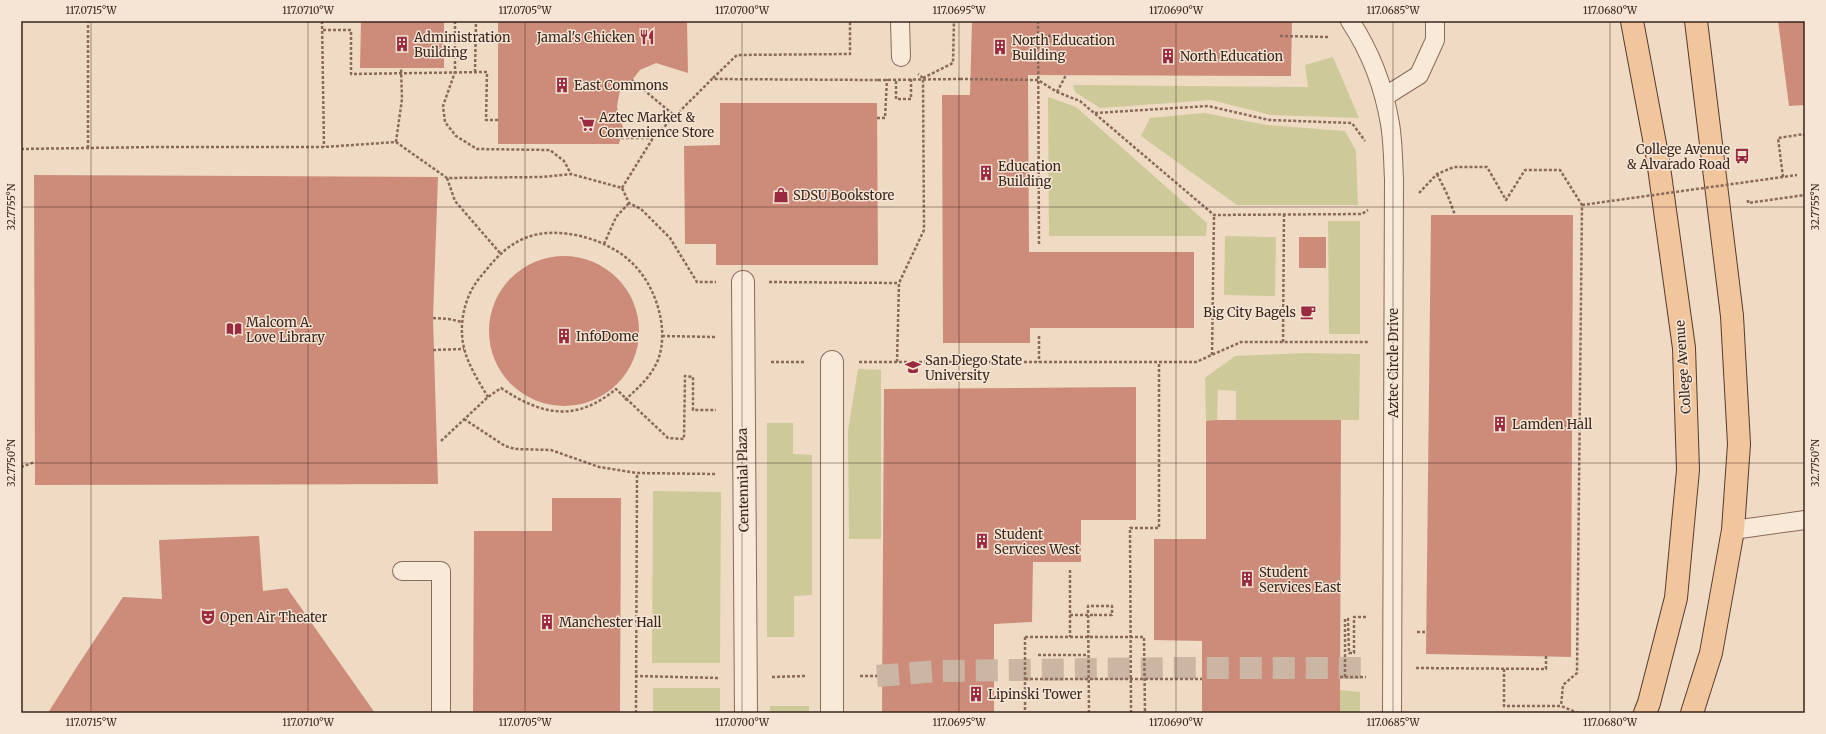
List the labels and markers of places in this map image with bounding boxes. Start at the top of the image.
restaurant icon: Jamal's Chicken [638,28,656,46]
place label: Administration Building [413,29,511,61]
place label: Jamal's Chicken [536,29,635,46]
place label: North Education Building [1012,32,1116,64]
building icon: Administration Building [393,35,411,53]
building icon: North Education Building [991,38,1009,56]
building icon: North Education [1159,47,1177,65]
place label: North Education [1180,48,1284,65]
building icon: East Commons [553,76,571,94]
place label: East Commons [574,77,669,94]
place label: Aztec Market & Convenience Store [598,109,714,141]
supermarket icon: Aztec Market & Convenience Store [578,115,596,133]
place label: College Avenue & Alvarado Road [1627,141,1730,173]
bus stop icon: College Avenue & Alvarado Road [1733,147,1751,165]
place label: Education Building [998,158,1062,190]
building icon: Education Building [977,164,995,182]
shop icon: SDSU Bookstore [772,186,790,204]
place label: SDSU Bookstore [793,187,894,204]
cafe icon: Big City Bagels [1299,303,1317,321]
place label: Big City Bagels [1203,304,1296,321]
place label: Malcom A. Love Library [246,314,325,346]
library icon: Malcom A. Love Library [225,320,243,338]
building icon: InfoDome [555,327,573,345]
place label: InfoDome [576,328,639,345]
place label: San Diego State University [925,352,1022,384]
school or university icon: San Diego State University [904,358,922,376]
building icon: Lamden Hall [1491,415,1509,433]
place label: Lamden Hall [1512,416,1592,433]
place label: Student Services West [994,526,1080,558]
building icon: Student Services West [973,532,991,550]
place label: Student Services East [1259,564,1341,596]
building icon: Student Services East [1238,570,1256,588]
theatre icon: Open Air Theater [199,608,217,626]
place label: Open Air Theater [220,609,328,626]
building icon: Manchester Hall [538,613,556,631]
place label: Manchester Hall [559,614,662,631]
building icon: Lipinski Tower [967,685,985,703]
place label: Lipinski Tower [988,686,1082,703]

